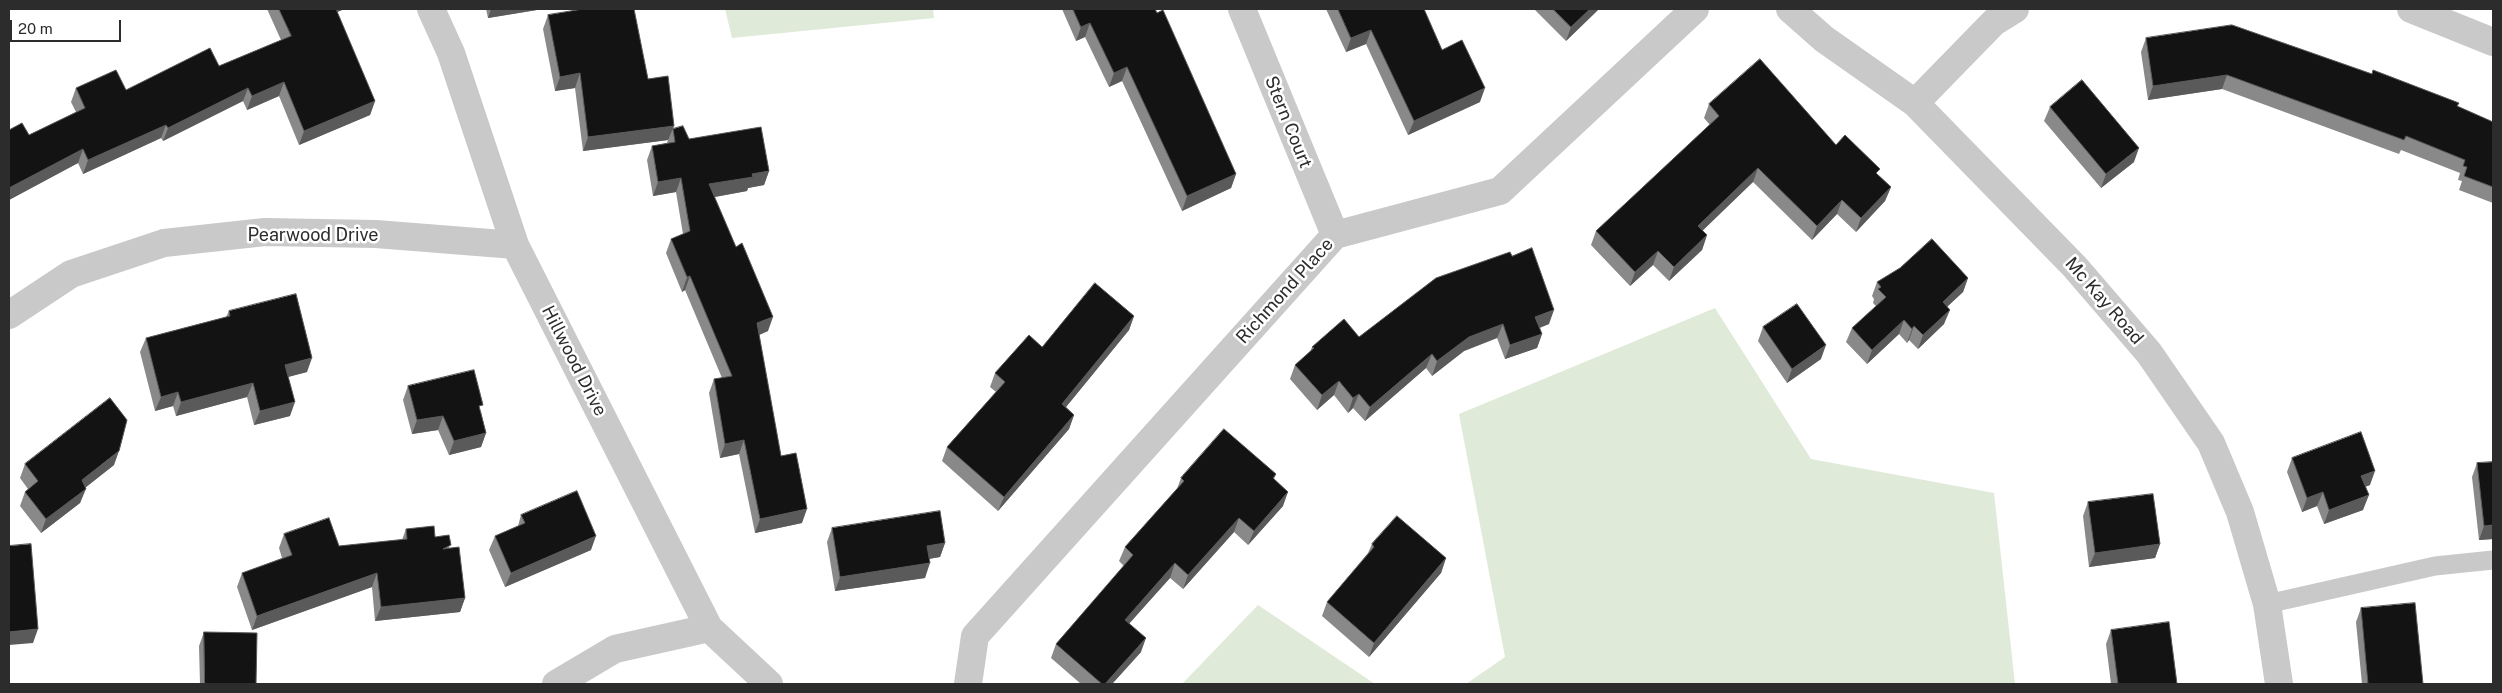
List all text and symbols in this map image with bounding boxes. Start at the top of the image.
scale bar [12,10,124,42]
text: 20 m [18,20,53,37]
street label: Stern Court [1260,73,1316,171]
street label: Pearwood Drive [247,224,379,246]
street label: Richmond Place [1232,234,1338,348]
street label: Mc Kay Road [2060,253,2148,349]
street label: Hillwood Drive [537,302,611,420]

